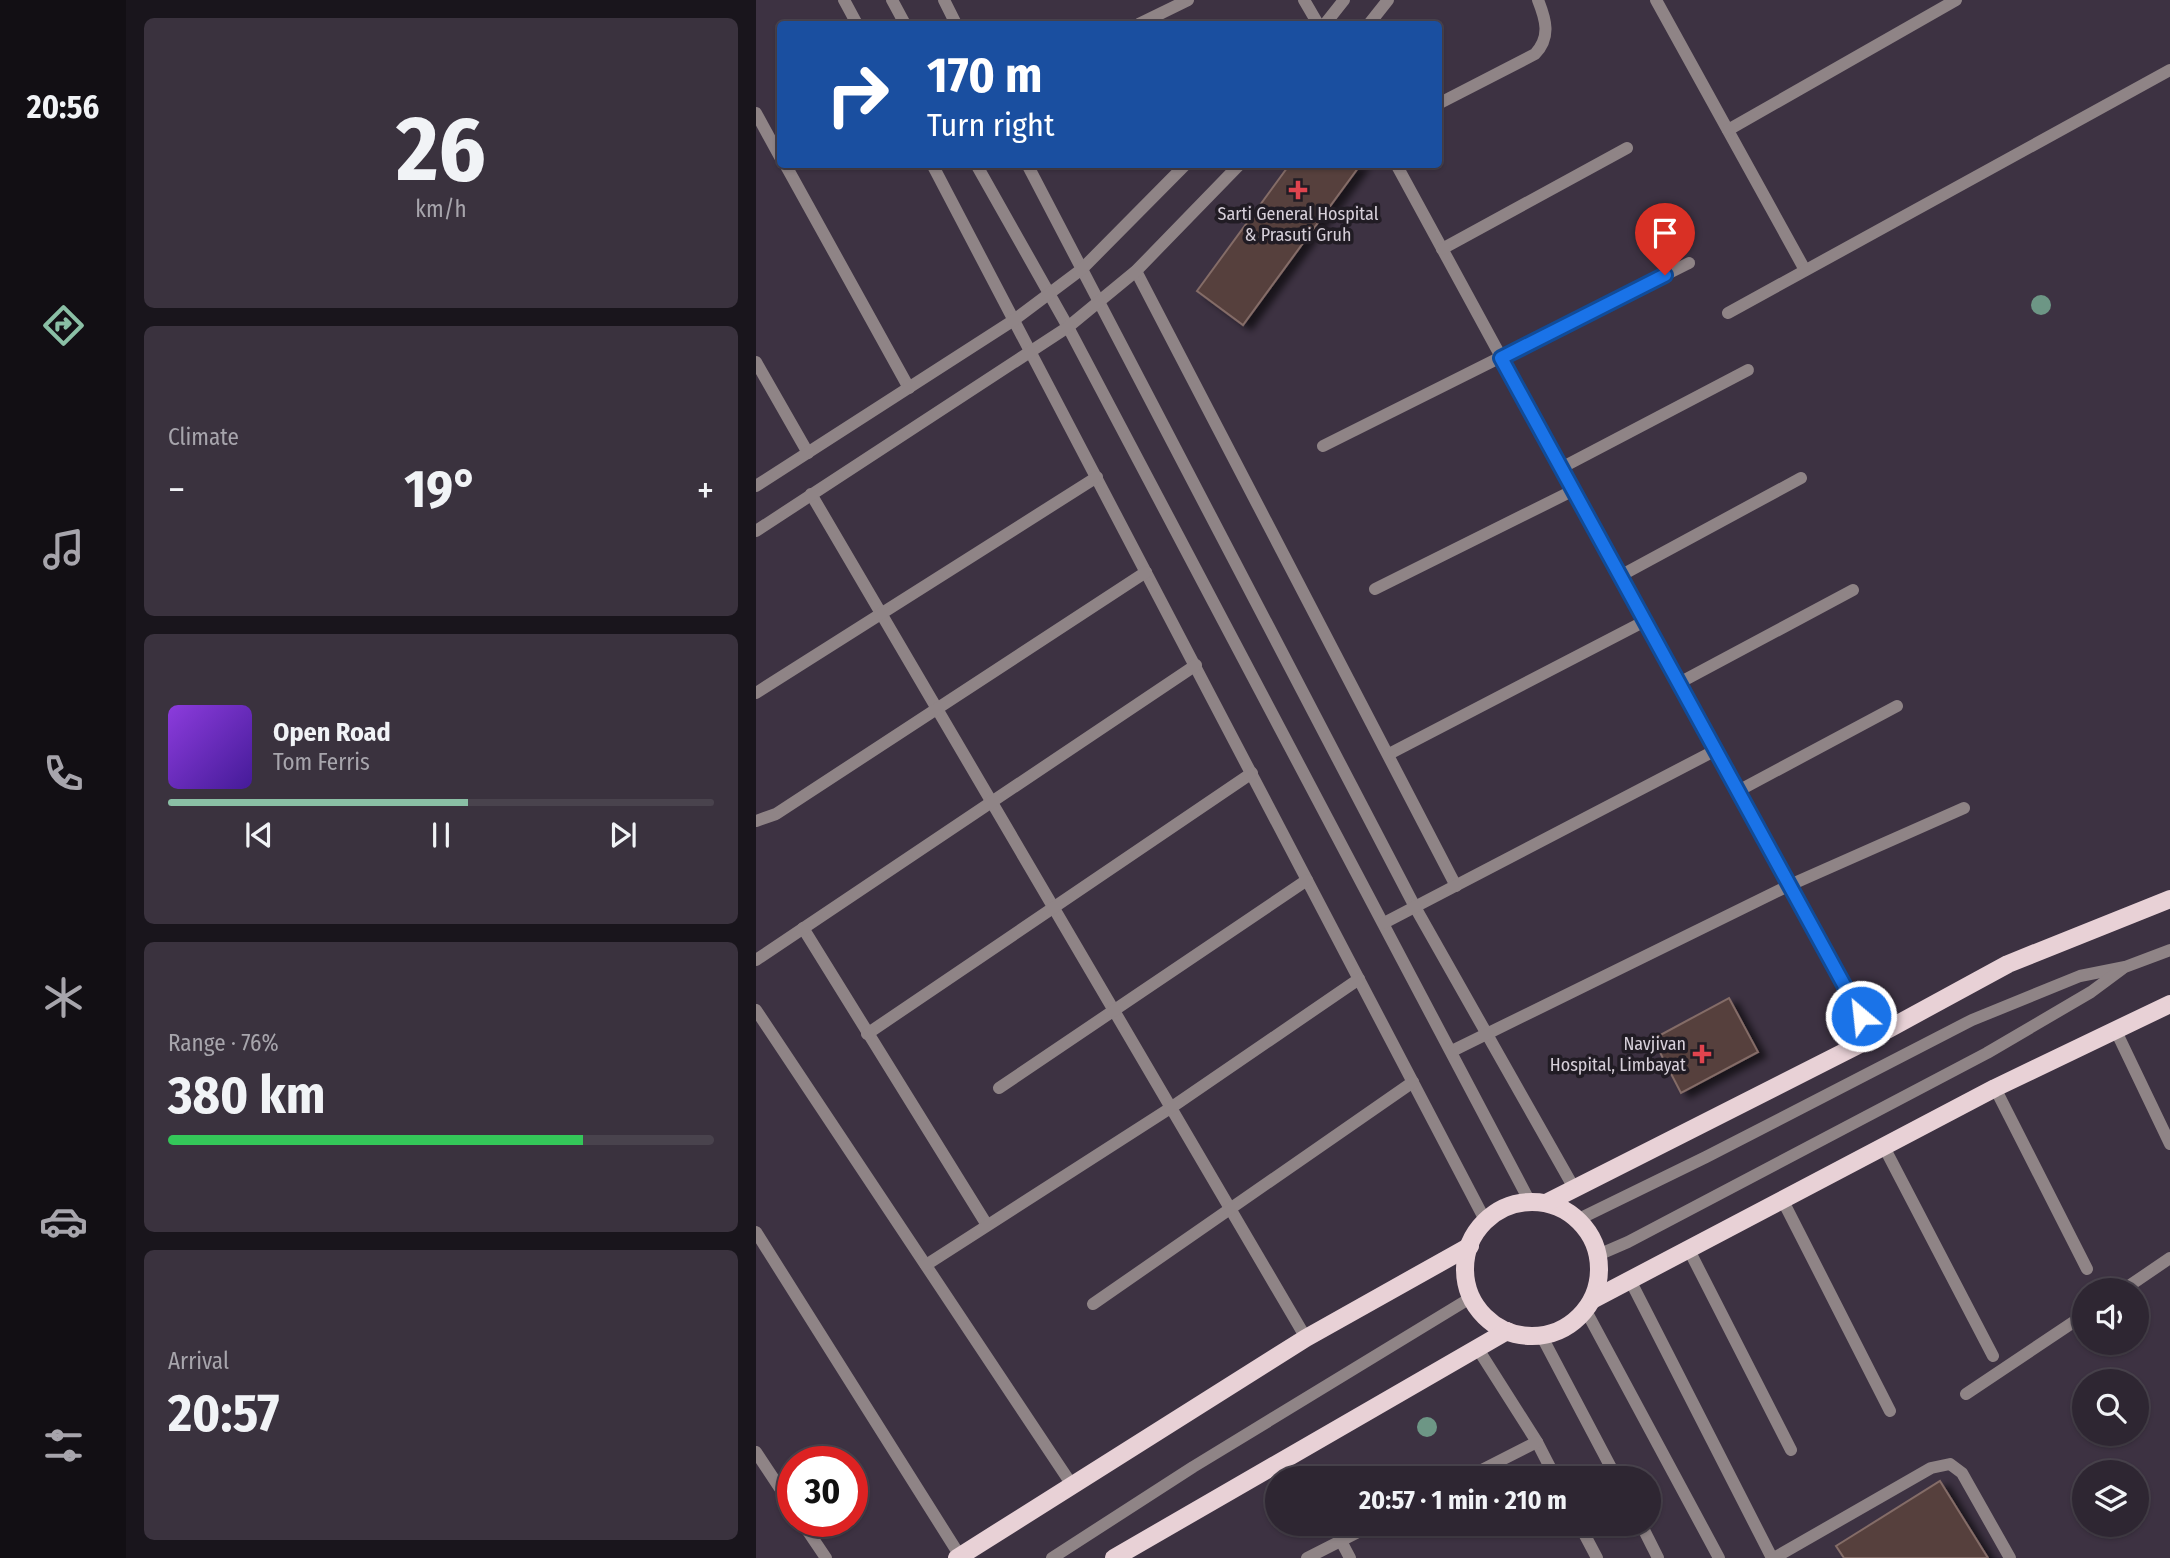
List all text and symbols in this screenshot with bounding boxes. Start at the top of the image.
text: 170 m [927,46,1043,105]
icon: right [812,49,903,140]
text: 20:56 [27,88,99,126]
text: 26 [396,95,486,204]
text: Turn right [927,106,1054,144]
marker: Sarti General Hospital & Prasuti Gruh [1288,180,1308,200]
text: km/h [415,195,467,223]
place label: Sarti General Hospital & Prasuti Gruh [1218,203,1379,246]
pin [1635,203,1695,275]
icon: arrive [1646,214,1684,252]
icon: directions [39,301,88,350]
text: Climate [168,423,239,451]
text: 19° [404,458,478,521]
text: − [168,467,185,513]
text: + [697,467,714,513]
icon: music [39,525,88,574]
text: Open Road [273,717,391,748]
text: Tom Ferris [273,748,370,776]
icon: phone [39,749,88,798]
icon: previous [240,816,278,854]
icon: pause [422,816,460,854]
icon: next [604,816,642,854]
icon: climate [39,973,88,1022]
position arrow [1824,979,1898,1053]
text: Range · 76% [168,1029,279,1057]
place label: Navjivan Hospital, Limbayat [1550,1033,1686,1076]
marker: Navjivan Hospital, Limbayat [1692,1044,1712,1064]
text: 380 km [168,1064,325,1127]
icon: car [39,1197,88,1246]
map controls [2072,1278,2149,1537]
button: sound [2072,1278,2149,1355]
text: Arrival [168,1347,229,1375]
button: search [2072,1369,2149,1446]
text: 20:57 [168,1382,279,1445]
icon: filters [39,1421,88,1470]
speed limit sign: 30 [777,1446,868,1537]
button: layers [2072,1460,2149,1537]
text: 20:57 · 1 min · 210 m [1359,1485,1567,1516]

